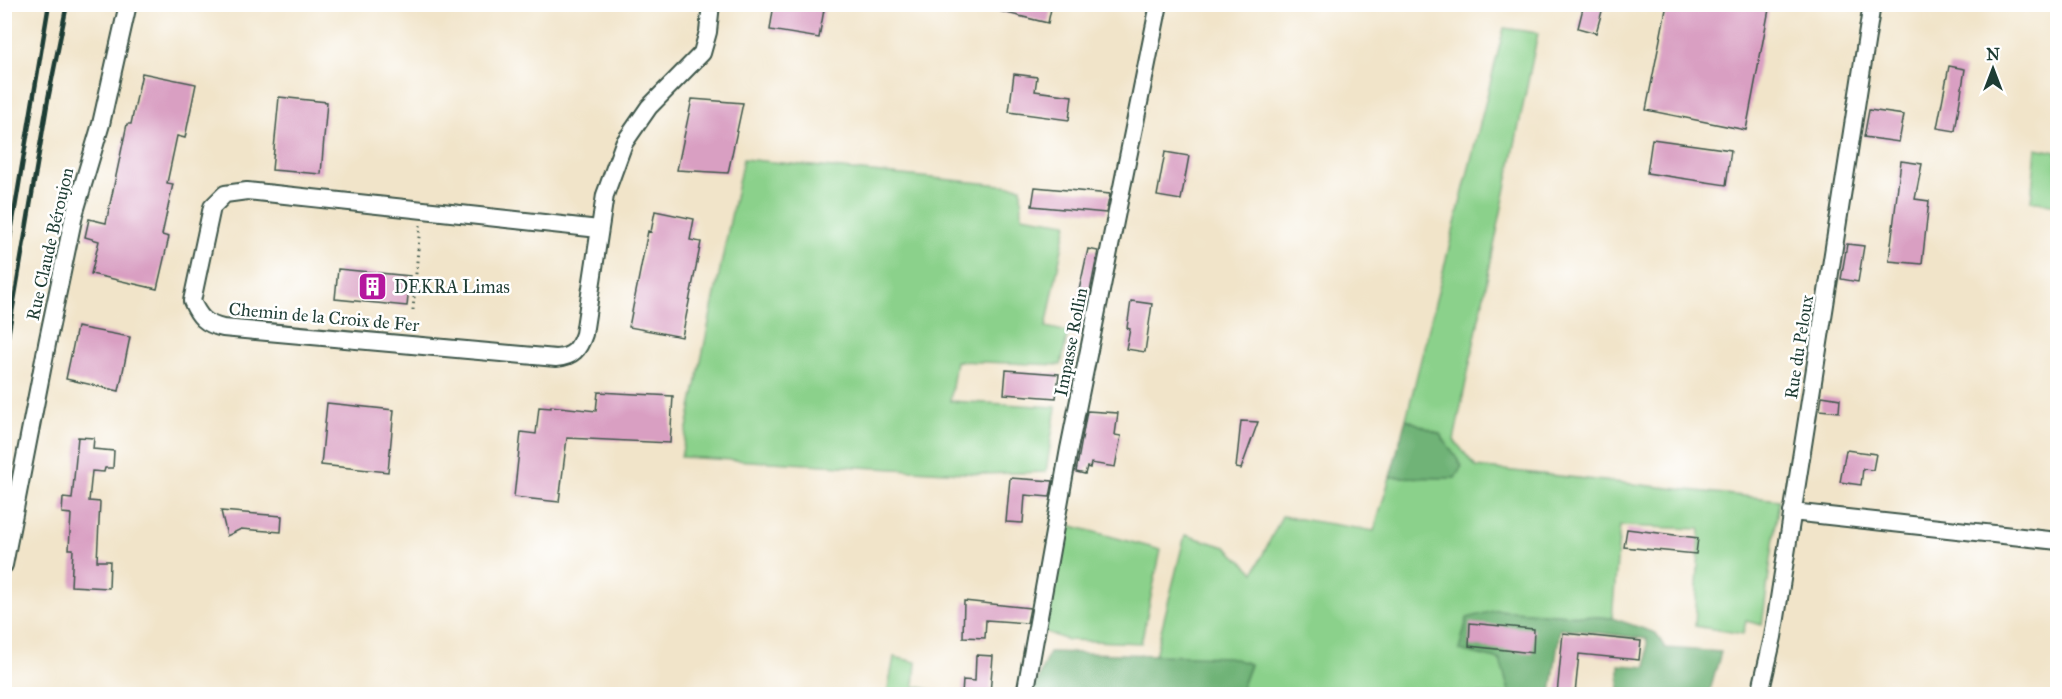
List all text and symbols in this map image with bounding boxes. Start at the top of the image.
north arrow [1963,39,2023,99]
text: N [1986,45,2000,64]
street label: Rue Claude Béroujon [22,165,78,323]
building icon: DEKRA Limas [357,271,389,303]
place label: DEKRA Limas [394,276,510,298]
street label: Impasse Rollin [1050,286,1092,398]
street label: Rue du Peloux [1780,293,1818,401]
street label: Chemin de la Croix de Fer [228,298,420,336]

